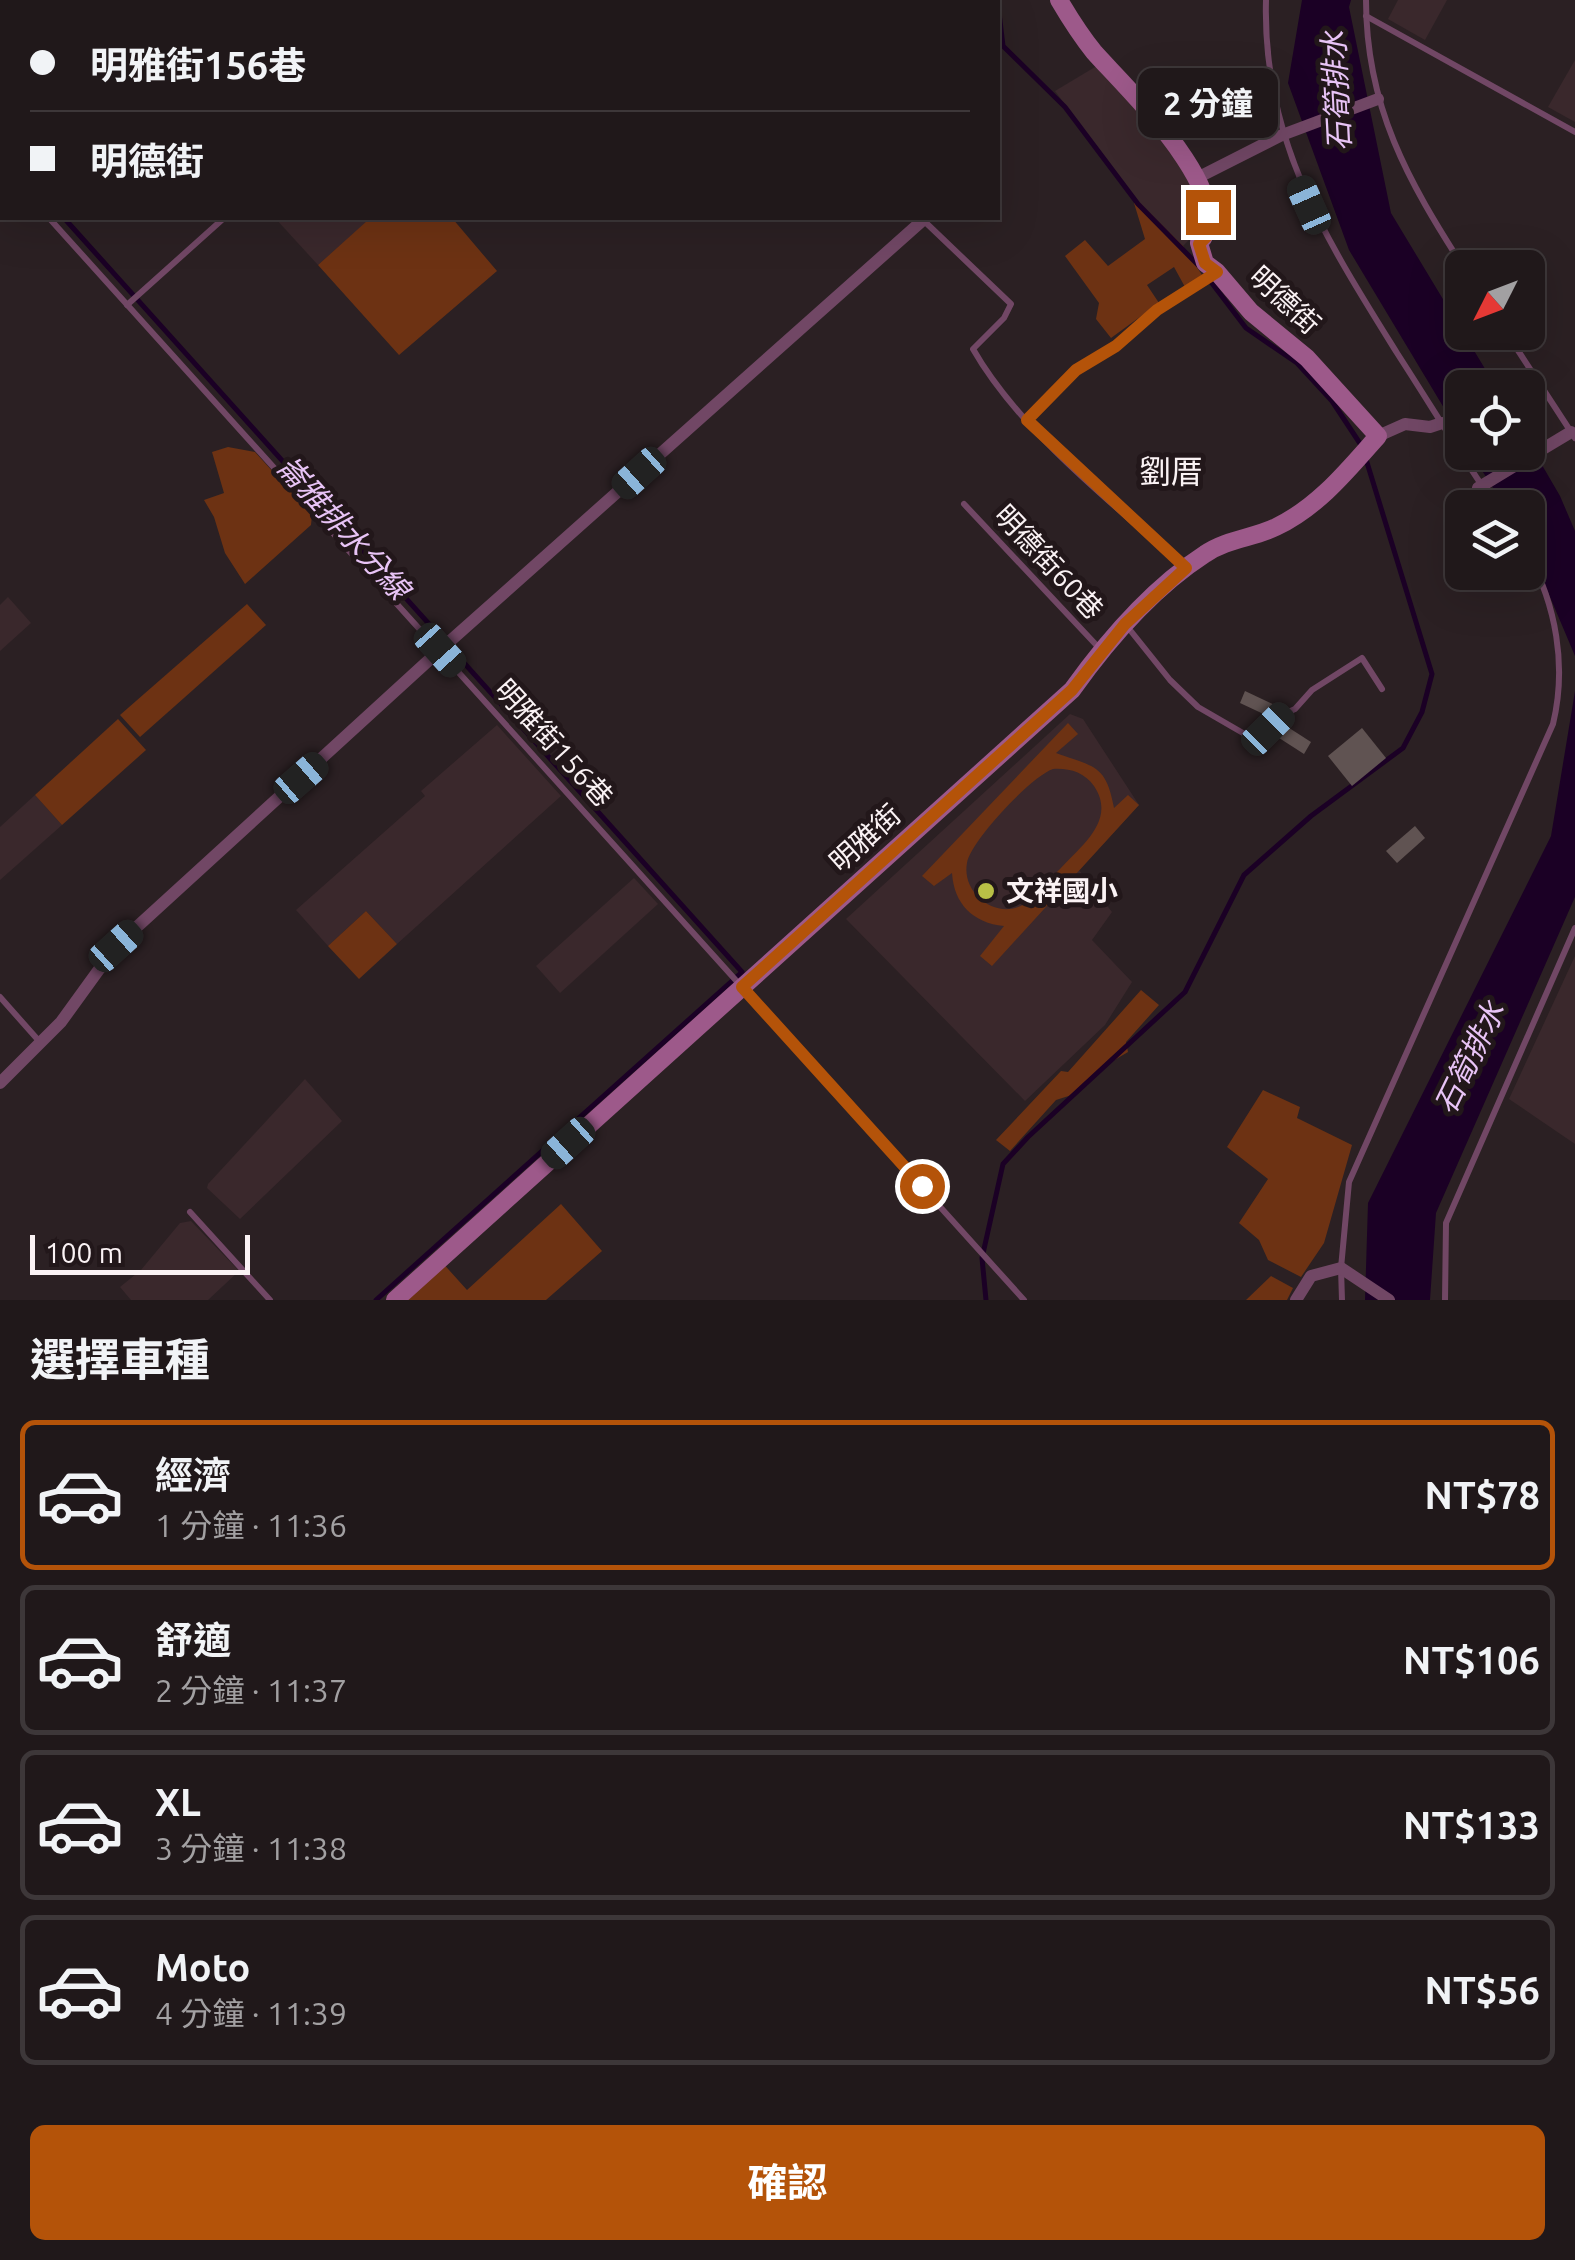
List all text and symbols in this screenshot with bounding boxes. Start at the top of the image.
water label: 石筍排水 [1316,28,1356,152]
text: 明雅街156巷 [90,44,306,86]
callout: 2 分鐘 [1138,67,1278,137]
text: 2 分鐘 [1163,85,1253,121]
text: 明德街 [90,140,204,182]
car [1283,171,1335,239]
route end [1186,190,1231,235]
north arrow [1445,250,1545,350]
map controls [1445,250,1545,590]
street label: 明德街 [1244,260,1327,340]
button: locate [1445,370,1545,470]
car [607,442,671,504]
water label: 崙雅排水分線 [271,449,419,608]
district label: 劉厝 [1139,453,1203,489]
button: layers [1445,490,1545,590]
street label: 明德街60巷 [989,499,1110,625]
car [409,618,471,682]
street label: 明雅街156巷 [490,673,619,812]
car [1236,697,1300,761]
car [269,747,333,809]
street label: 明雅街 [823,798,906,877]
place label: 文祥國小 [1006,875,1118,906]
marker: 文祥國小 [975,880,997,902]
car [84,915,148,977]
water label: 石筍排水 [1428,994,1512,1119]
car [536,1112,600,1174]
route start [900,1164,945,1209]
scale bar [30,1230,250,1274]
text: 100 m [45,1237,123,1268]
text: 選擇車種 [30,1334,210,1385]
icon: car [35,1450,125,1540]
text: 經濟 [155,1454,231,1496]
text: NT$78 [1425,1474,1540,1516]
text: 1 分鐘 · 11:36 [155,1507,347,1543]
icon: car [35,1615,125,1705]
text: 舒適 [155,1619,231,1661]
text: NT$106 [1403,1639,1540,1681]
text: 2 分鐘 · 11:37 [155,1672,347,1708]
icon: car [35,1780,125,1870]
text: XL [155,1781,201,1823]
text: NT$133 [1403,1804,1540,1846]
text: 3 分鐘 · 11:38 [155,1830,347,1866]
icon: car [35,1945,125,2035]
text: Moto [155,1946,250,1988]
text: NT$56 [1425,1969,1540,2011]
text: 4 分鐘 · 11:39 [155,1995,347,2031]
button: 確認 [30,2125,1545,2240]

